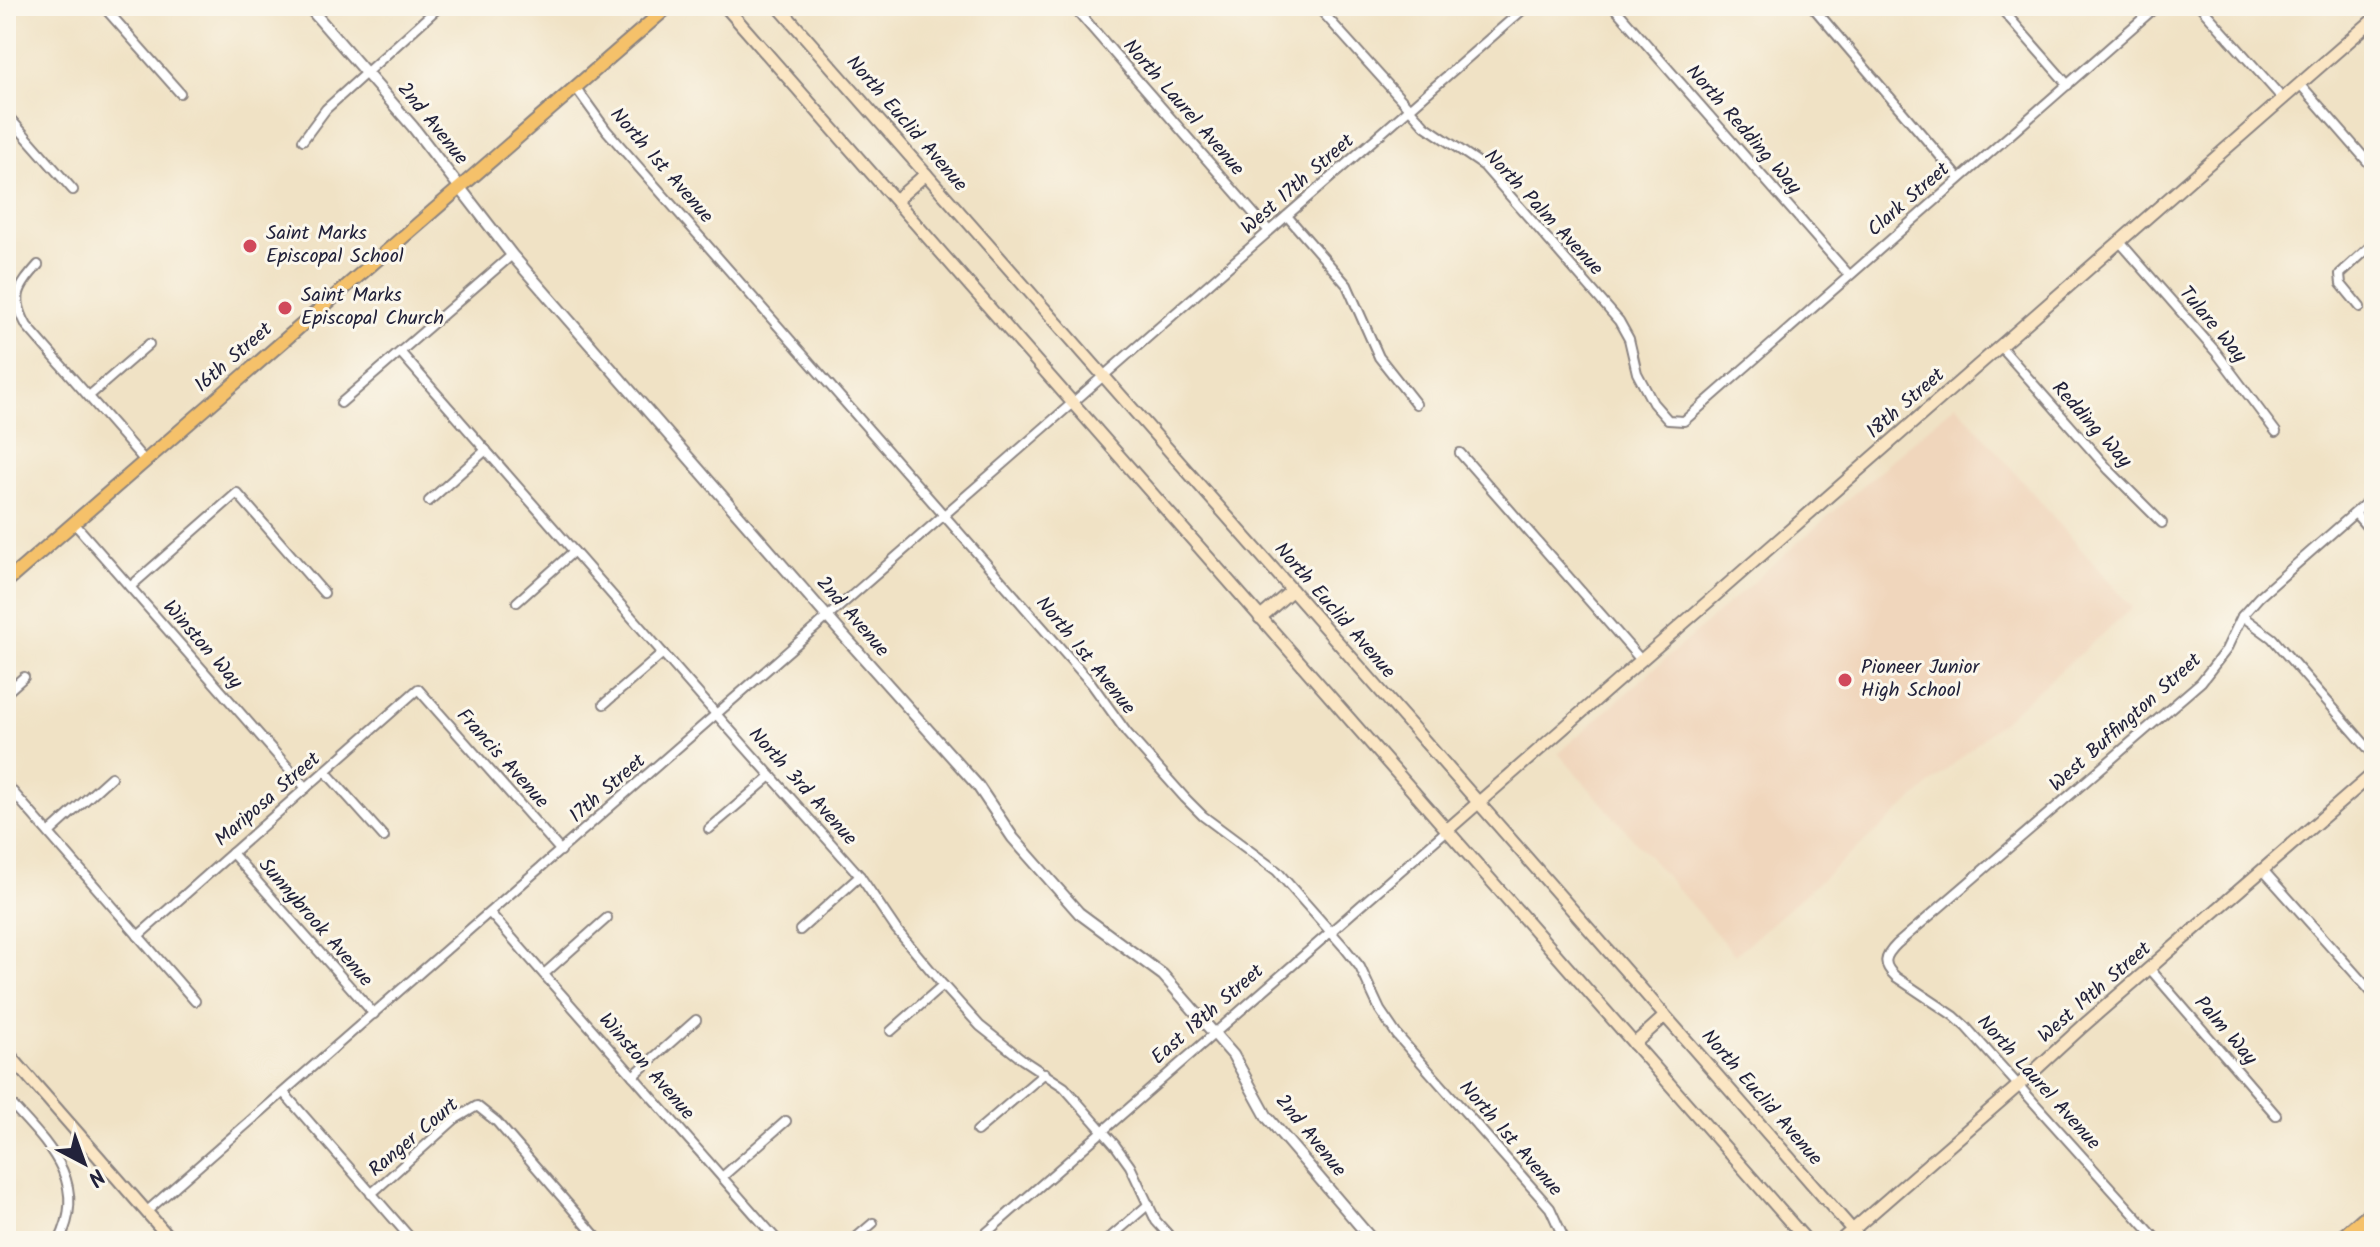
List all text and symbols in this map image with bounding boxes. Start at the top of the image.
street label: North Laurel Avenue [1114,32,1252,184]
street label: North Euclid Avenue [837,48,975,200]
street label: North Redding Way [1677,58,1809,203]
street label: 2nd Avenue [388,75,476,173]
street label: North 1st Avenue [601,101,721,231]
street label: West 17th Street [1234,126,1362,244]
street label: North Palm Avenue [1475,142,1611,284]
street label: Clark Street [1860,155,1958,245]
place label: Saint Marks Episcopal School [266,218,404,273]
marker: Saint Marks Episcopal School [241,237,259,255]
street label: Tulare Way [2170,279,2254,371]
place label: Saint Marks Episcopal Church [301,280,444,335]
marker: Saint Marks Episcopal Church [276,299,294,317]
street label: 16th Street [188,315,280,401]
street label: 18th Street [1859,360,1953,447]
street label: Redding Way [2043,374,2139,476]
street label: North Euclid Avenue [1265,535,1403,687]
street label: 2nd Avenue [807,569,897,665]
street label: North 1st Avenue [1027,590,1143,722]
street label: Winston Way [154,593,250,697]
street label: West Buffington Street [2043,645,2210,800]
place label: Pioneer Junior High School [1861,652,1980,707]
marker: Pioneer Junior High School [1836,671,1854,689]
street label: Francis Avenue [448,701,556,817]
street label: North 3rd Avenue [740,720,864,854]
street label: Mariposa Street [208,745,328,855]
street label: 17th Street [563,746,654,831]
street label: Sunnybrook Avenue [250,851,380,995]
street label: West 19th Street [2031,934,2159,1052]
street label: East 18th Street [1144,957,1272,1073]
street label: Palm Way [2186,989,2265,1073]
street label: Winston Avenue [590,1006,702,1128]
street label: North Laurel Avenue [1968,1008,2108,1158]
street label: North Euclid Avenue [1692,1022,1830,1174]
street label: North 1st Avenue [1450,1074,1570,1204]
street label: 2nd Avenue [1266,1087,1354,1185]
street label: Ranger Court [362,1090,467,1186]
north arrow [44,1123,124,1203]
text: N [79,1158,112,1194]

